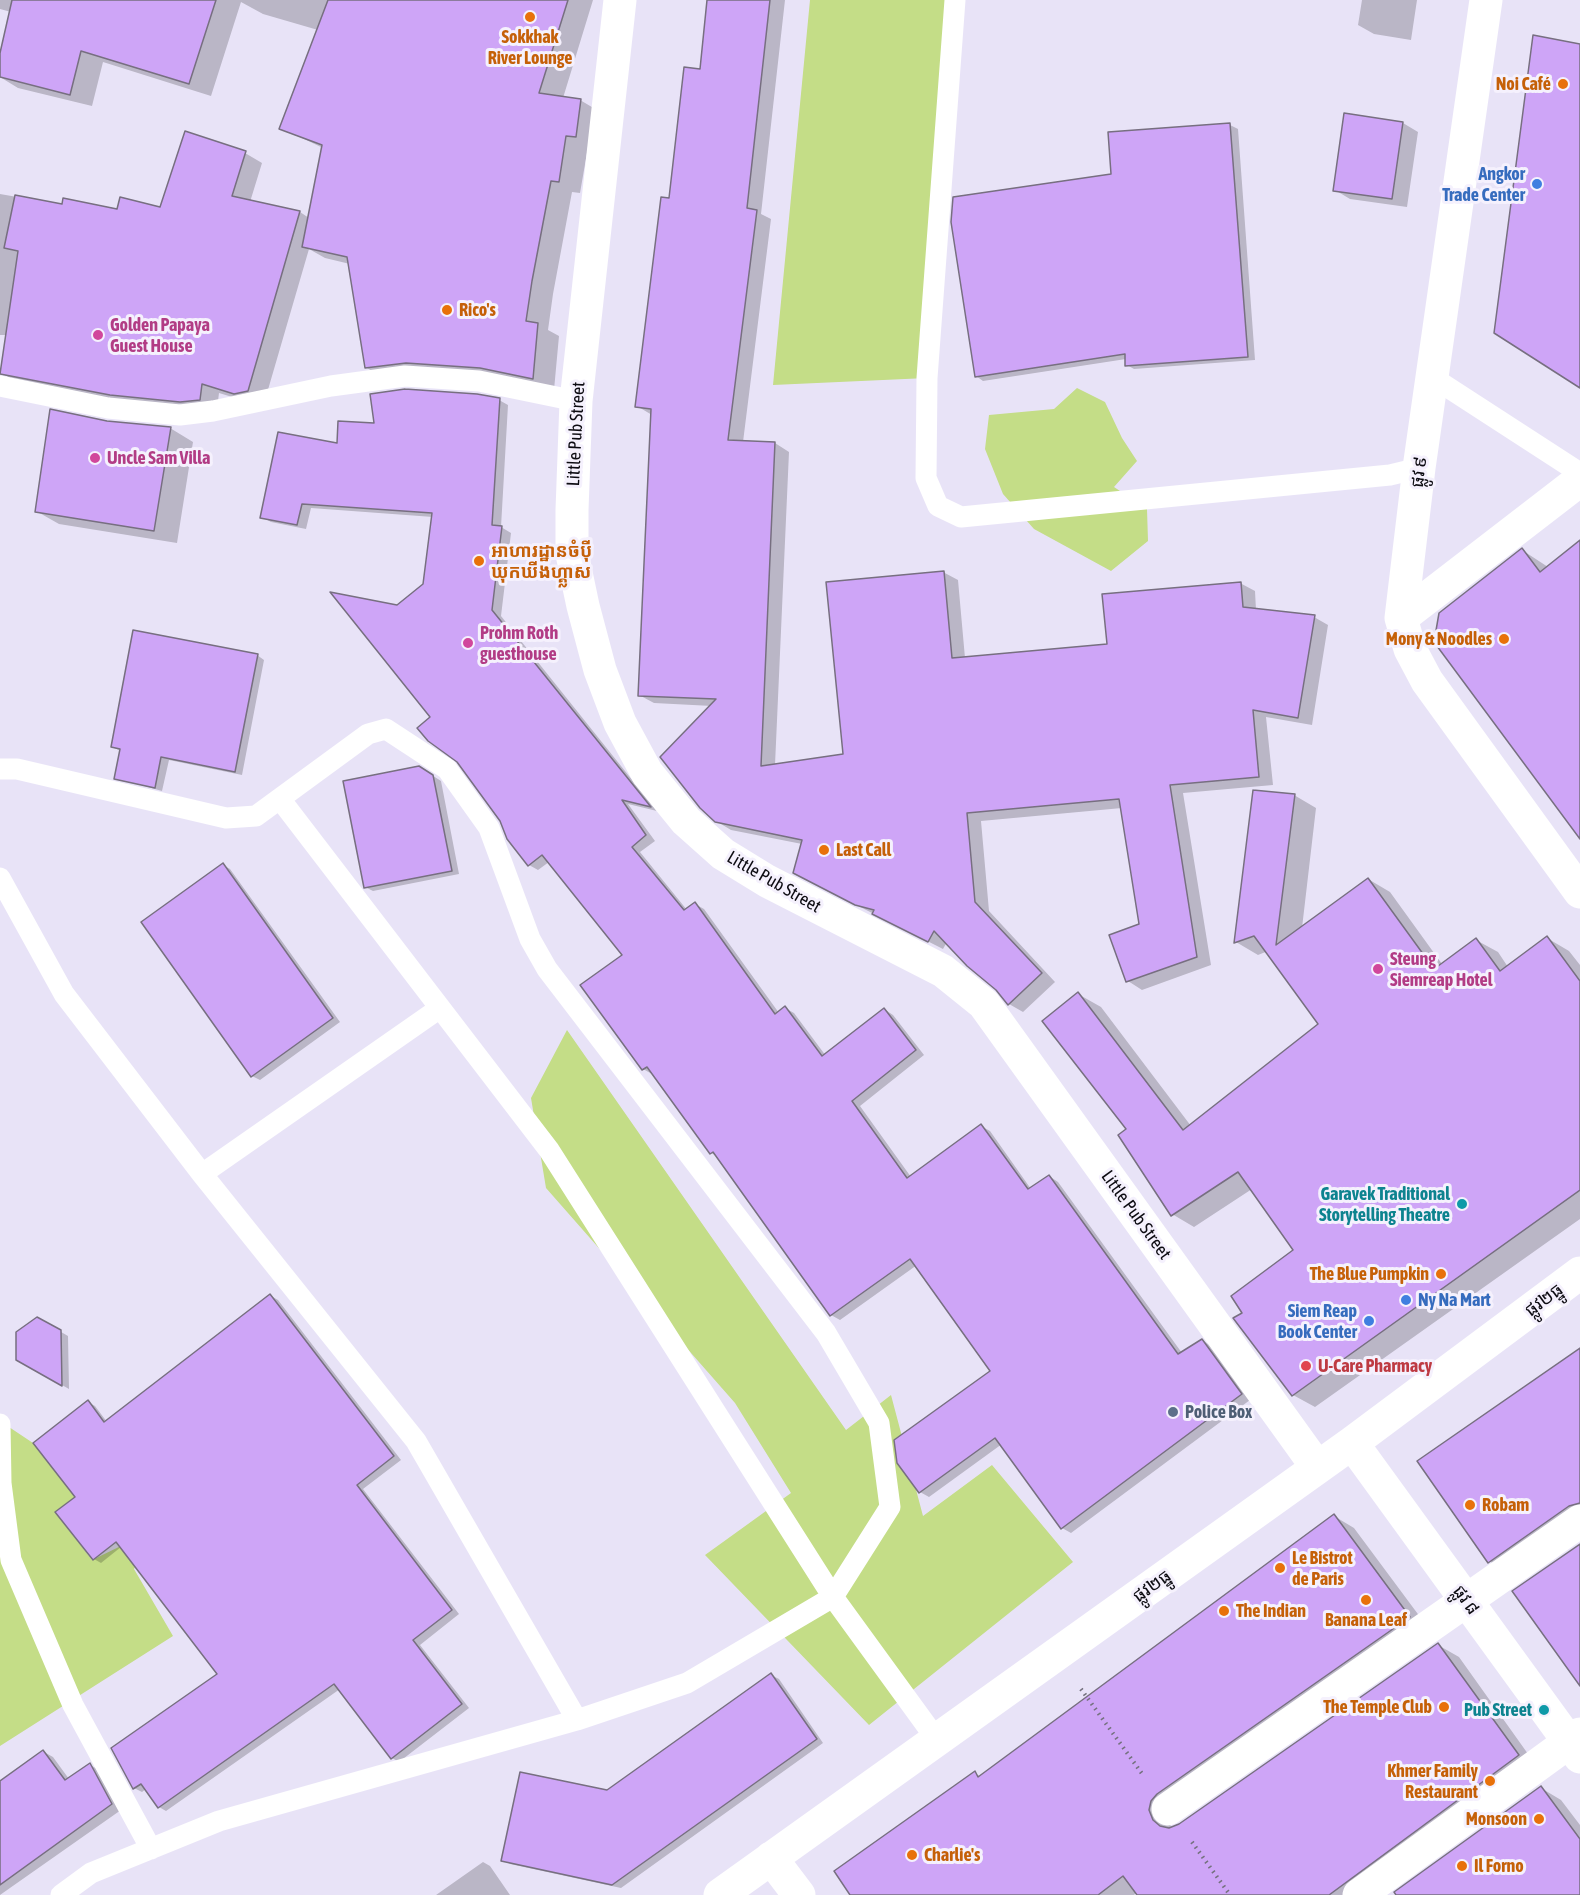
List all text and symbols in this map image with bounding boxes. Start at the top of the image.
marker: Sokkhak River Lounge [523,10,537,24]
place label: Sokkhak River Lounge [488,26,572,68]
place label: Noi Café [1496,73,1551,95]
marker: Noi Café [1556,77,1570,91]
place label: Angkor Trade Center [1442,163,1525,206]
marker: Angkor Trade Center [1530,177,1544,191]
place label: Rico's [459,299,496,321]
marker: Rico's [440,303,454,317]
place label: Golden Papaya Guest House [110,314,210,356]
marker: Golden Papaya Guest House [91,328,105,342]
street label: Little Pub Street [562,381,590,487]
place label: Uncle Sam Villa [107,447,210,469]
marker: Uncle Sam Villa [88,451,102,465]
street label: ផ្លូវ ៩ [1406,455,1432,489]
place label: អាហារដ្ឋានចំបុី ឃុកឃីងហ្គ្លាស [491,540,592,582]
marker: អាហារដ្ឋានចំបុី ឃុកឃីងហ្គ្លាស [472,554,486,568]
place label: Prohm Roth guesthouse [480,622,558,664]
place label: Mony & Noodles [1386,628,1492,650]
marker: Mony & Noodles [1497,632,1511,646]
marker: Prohm Roth guesthouse [461,636,475,650]
place label: Last Call [836,839,891,861]
marker: Last Call [817,843,831,857]
street label: Little Pub Street [723,846,825,918]
place label: Steung Siemreap Hotel [1390,948,1493,990]
marker: Steung Siemreap Hotel [1371,962,1385,976]
street label: Little Pub Street [1096,1166,1176,1264]
place label: Garavek Traditional Storytelling Theatre [1319,1183,1450,1226]
marker: Garavek Traditional Storytelling Theatre [1455,1197,1469,1211]
place label: The Blue Pumpkin [1310,1263,1429,1285]
marker: The Blue Pumpkin [1434,1267,1448,1281]
street label: ផ្លូវ២ធ្នូ [1521,1279,1567,1321]
place label: Ny Na Mart [1418,1289,1491,1311]
marker: Ny Na Mart [1399,1293,1413,1307]
place label: Siem Reap Book Center [1278,1300,1357,1342]
marker: Siem Reap Book Center [1362,1314,1376,1328]
place label: U-Care Pharmacy [1318,1355,1432,1377]
marker: U-Care Pharmacy [1299,1359,1313,1373]
place label: Police Box [1185,1401,1252,1423]
marker: Police Box [1166,1405,1180,1419]
place label: Robam [1482,1494,1529,1516]
marker: Robam [1463,1498,1477,1512]
place label: Le Bistrot de Paris [1292,1547,1353,1590]
marker: Le Bistrot de Paris [1273,1561,1287,1575]
street label: ផ្លូវ២ធ្នូ [1129,1565,1175,1607]
street label: ផ្លូវ ៨ [1448,1581,1484,1619]
marker: Banana Leaf [1359,1593,1373,1607]
place label: The Indian [1236,1600,1306,1622]
marker: The Indian [1217,1604,1231,1618]
place label: Banana Leaf [1325,1609,1407,1631]
place label: The Temple Club [1323,1696,1432,1718]
place label: Pub Street [1464,1699,1532,1721]
marker: The Temple Club [1437,1700,1451,1714]
marker: Pub Street [1537,1703,1551,1717]
place label: Khmer Family Restaurant [1387,1760,1478,1802]
marker: Khmer Family Restaurant [1483,1774,1497,1788]
place label: Monsoon [1466,1808,1527,1830]
marker: Monsoon [1532,1812,1546,1826]
place label: Charlie's [924,1844,980,1866]
marker: Charlie's [905,1848,919,1862]
place label: Il Forno [1474,1855,1524,1877]
marker: Il Forno [1455,1859,1469,1873]

